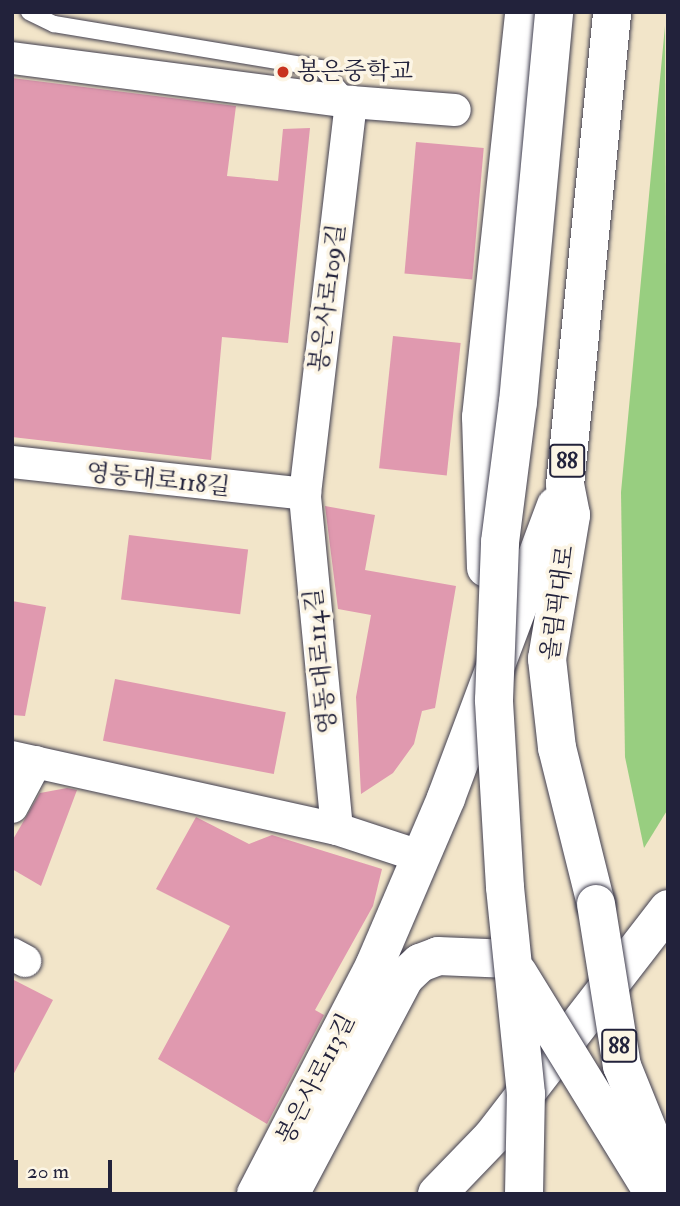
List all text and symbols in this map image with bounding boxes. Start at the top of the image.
place label: 봉은중학교 [297,58,413,86]
marker: 봉은중학교 [275,64,291,80]
street label: 봉은사로109길 [305,222,351,374]
road number: 88 [548,442,586,481]
street label: 영동대로118길 [85,458,231,502]
street label: 올림픽대로 [536,544,580,662]
street label: 영동대로114길 [299,587,343,735]
street label: 봉은사로113길 [271,1009,361,1149]
road number: 88 [600,1026,638,1065]
scale bar [18,1146,116,1190]
text: 20 m [27,1158,69,1185]

